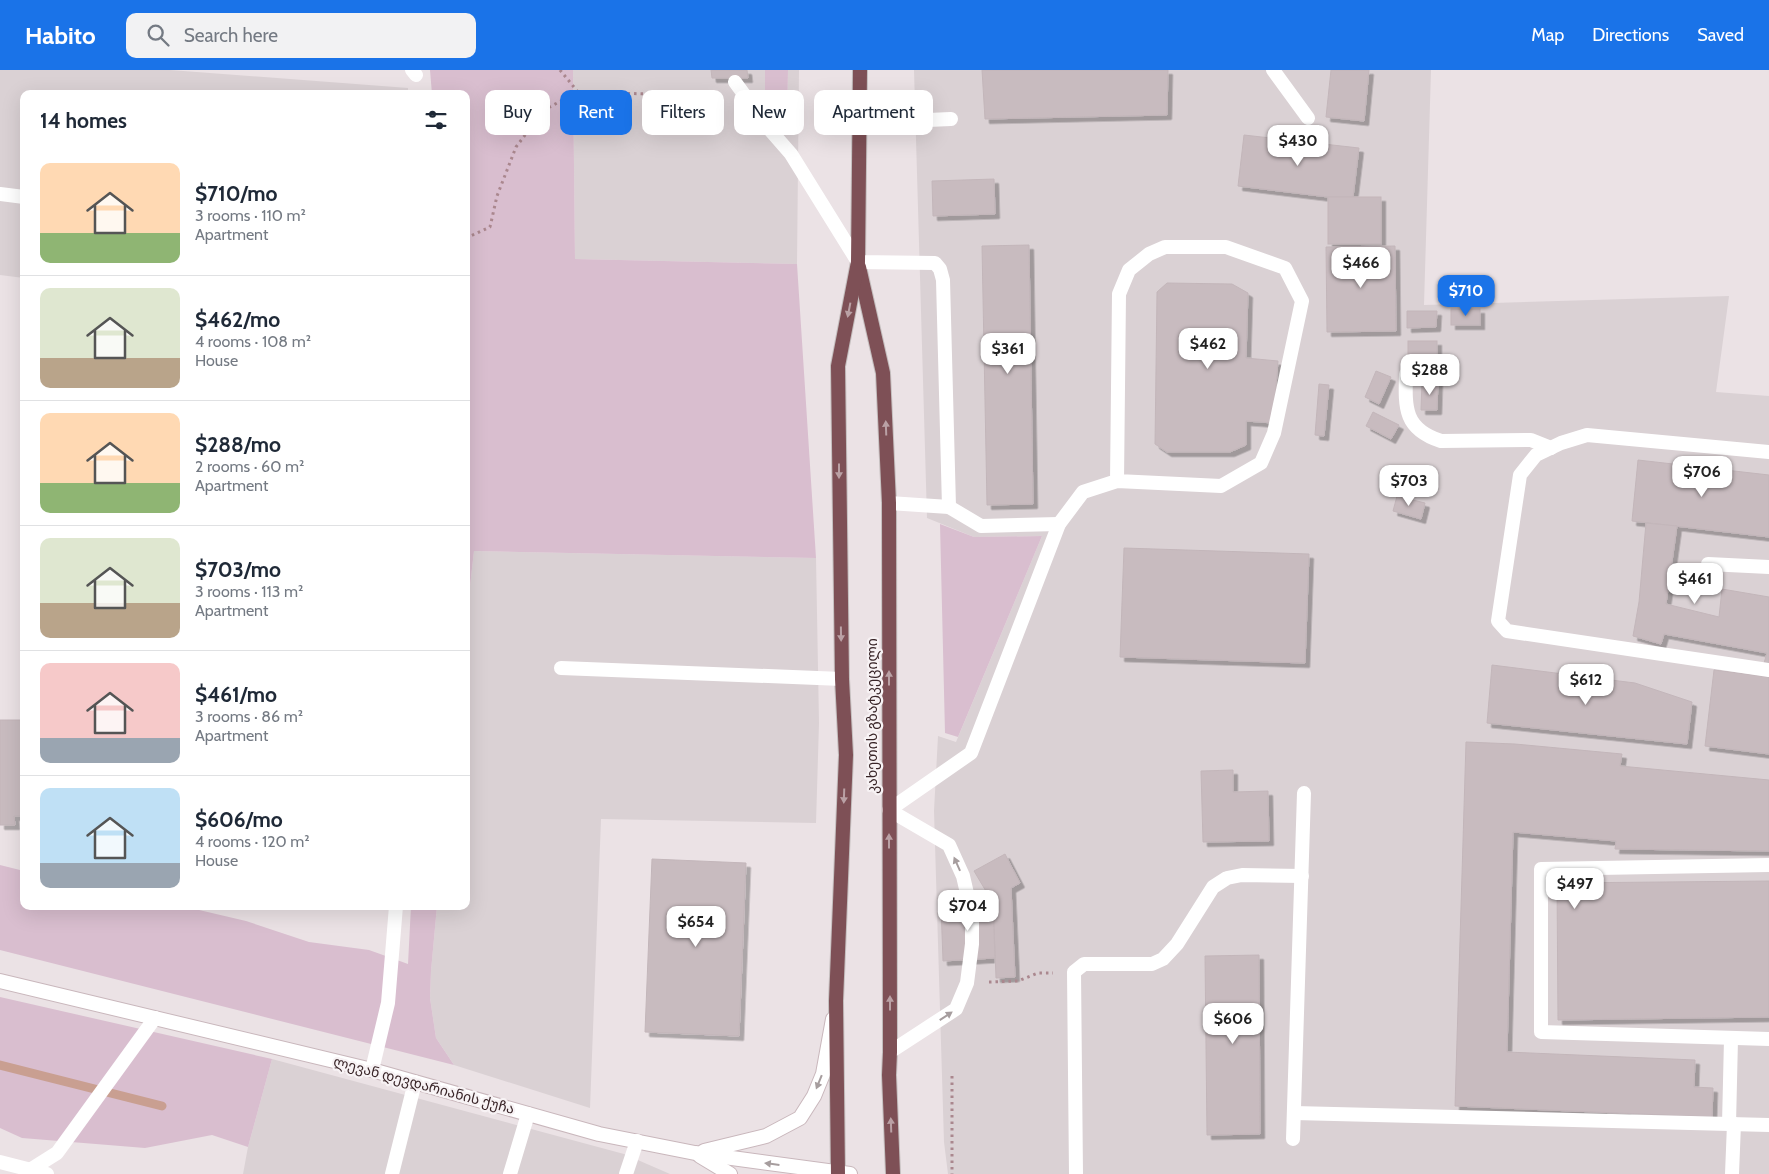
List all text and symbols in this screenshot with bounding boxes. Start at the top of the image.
search box [126,13,476,58]
text: Habito [25,21,96,50]
icon: search [144,21,172,49]
text: Search here [184,24,278,47]
text: Map [1531,24,1564,46]
text: Directions [1592,24,1669,46]
text: Saved [1697,24,1744,46]
chip: Buy [485,90,550,135]
chip: Rent [560,90,632,135]
chip: Filters [642,90,724,135]
chip: New [734,90,804,135]
chip: Apartment [814,90,933,135]
icon: filters [422,106,450,134]
text: 14 homes [40,108,127,133]
pin: $430 [1268,124,1328,167]
text: $430 [1278,131,1318,150]
text: $710/mo [195,181,277,206]
icon: home [80,183,140,243]
text: 3 rooms · 110 m² [195,206,306,225]
text: Apartment [195,225,268,244]
pin: $466 [1331,246,1391,289]
text: $466 [1342,253,1380,272]
pin: $710 [1436,274,1496,317]
text: $710 [1449,281,1483,300]
one-way arrow [844,302,852,318]
text: $462/mo [195,307,280,332]
icon: home [80,308,140,368]
pin: $462 [1178,328,1238,370]
text: 4 rooms · 108 m² [195,332,311,351]
pin: $361 [978,332,1038,375]
text: $462 [1190,334,1226,353]
text: $361 [992,339,1024,358]
text: House [195,351,238,370]
pin: $288 [1400,354,1460,396]
text: $288 [1411,360,1449,379]
one-way arrow [882,420,890,436]
text: $288/mo [195,432,281,457]
icon: home [80,433,140,493]
pin: $706 [1672,456,1732,498]
text: 2 rooms · 60 m² [195,457,304,476]
text: $706 [1683,462,1721,481]
one-way arrow [835,463,843,479]
pin: $703 [1379,464,1439,507]
text: $703 [1390,471,1428,490]
text: Apartment [195,476,268,495]
text: $703/mo [195,557,281,582]
icon: home [80,558,140,618]
pin: $461 [1665,562,1725,605]
text: $461 [1678,569,1712,588]
text: 3 rooms · 113 m² [195,582,303,601]
text: Apartment [195,601,268,620]
one-way arrow [837,626,845,642]
street label: კახეთის გზატკეცილი [863,638,881,794]
pin: $612 [1556,664,1616,706]
one-way arrow [885,670,893,686]
text: $612 [1570,670,1602,689]
text: $461/mo [195,682,277,707]
icon: home [80,683,140,743]
text: 3 rooms · 86 m² [195,707,303,726]
text: Apartment [195,726,268,745]
one-way arrow [840,788,848,804]
text: $606/mo [195,807,283,832]
icon: home [80,808,140,868]
text: 4 rooms · 120 m² [195,832,310,851]
one-way arrow [885,832,893,848]
text: House [195,851,238,870]
one-way arrow [952,857,960,871]
pin: $497 [1545,868,1605,910]
text: $497 [1557,874,1593,893]
pin: $704 [938,890,998,932]
text: $704 [949,896,987,915]
pin: $654 [666,906,726,948]
text: $654 [678,912,714,931]
one-way arrow [886,995,894,1011]
pin: $606 [1203,1002,1263,1045]
text: $606 [1214,1009,1252,1028]
one-way arrow [939,1011,952,1020]
street label: ლევან დევდარიანის ქუჩა [331,1052,517,1118]
one-way arrow [815,1075,823,1090]
one-way arrow [887,1117,895,1133]
one-way arrow [764,1159,780,1167]

